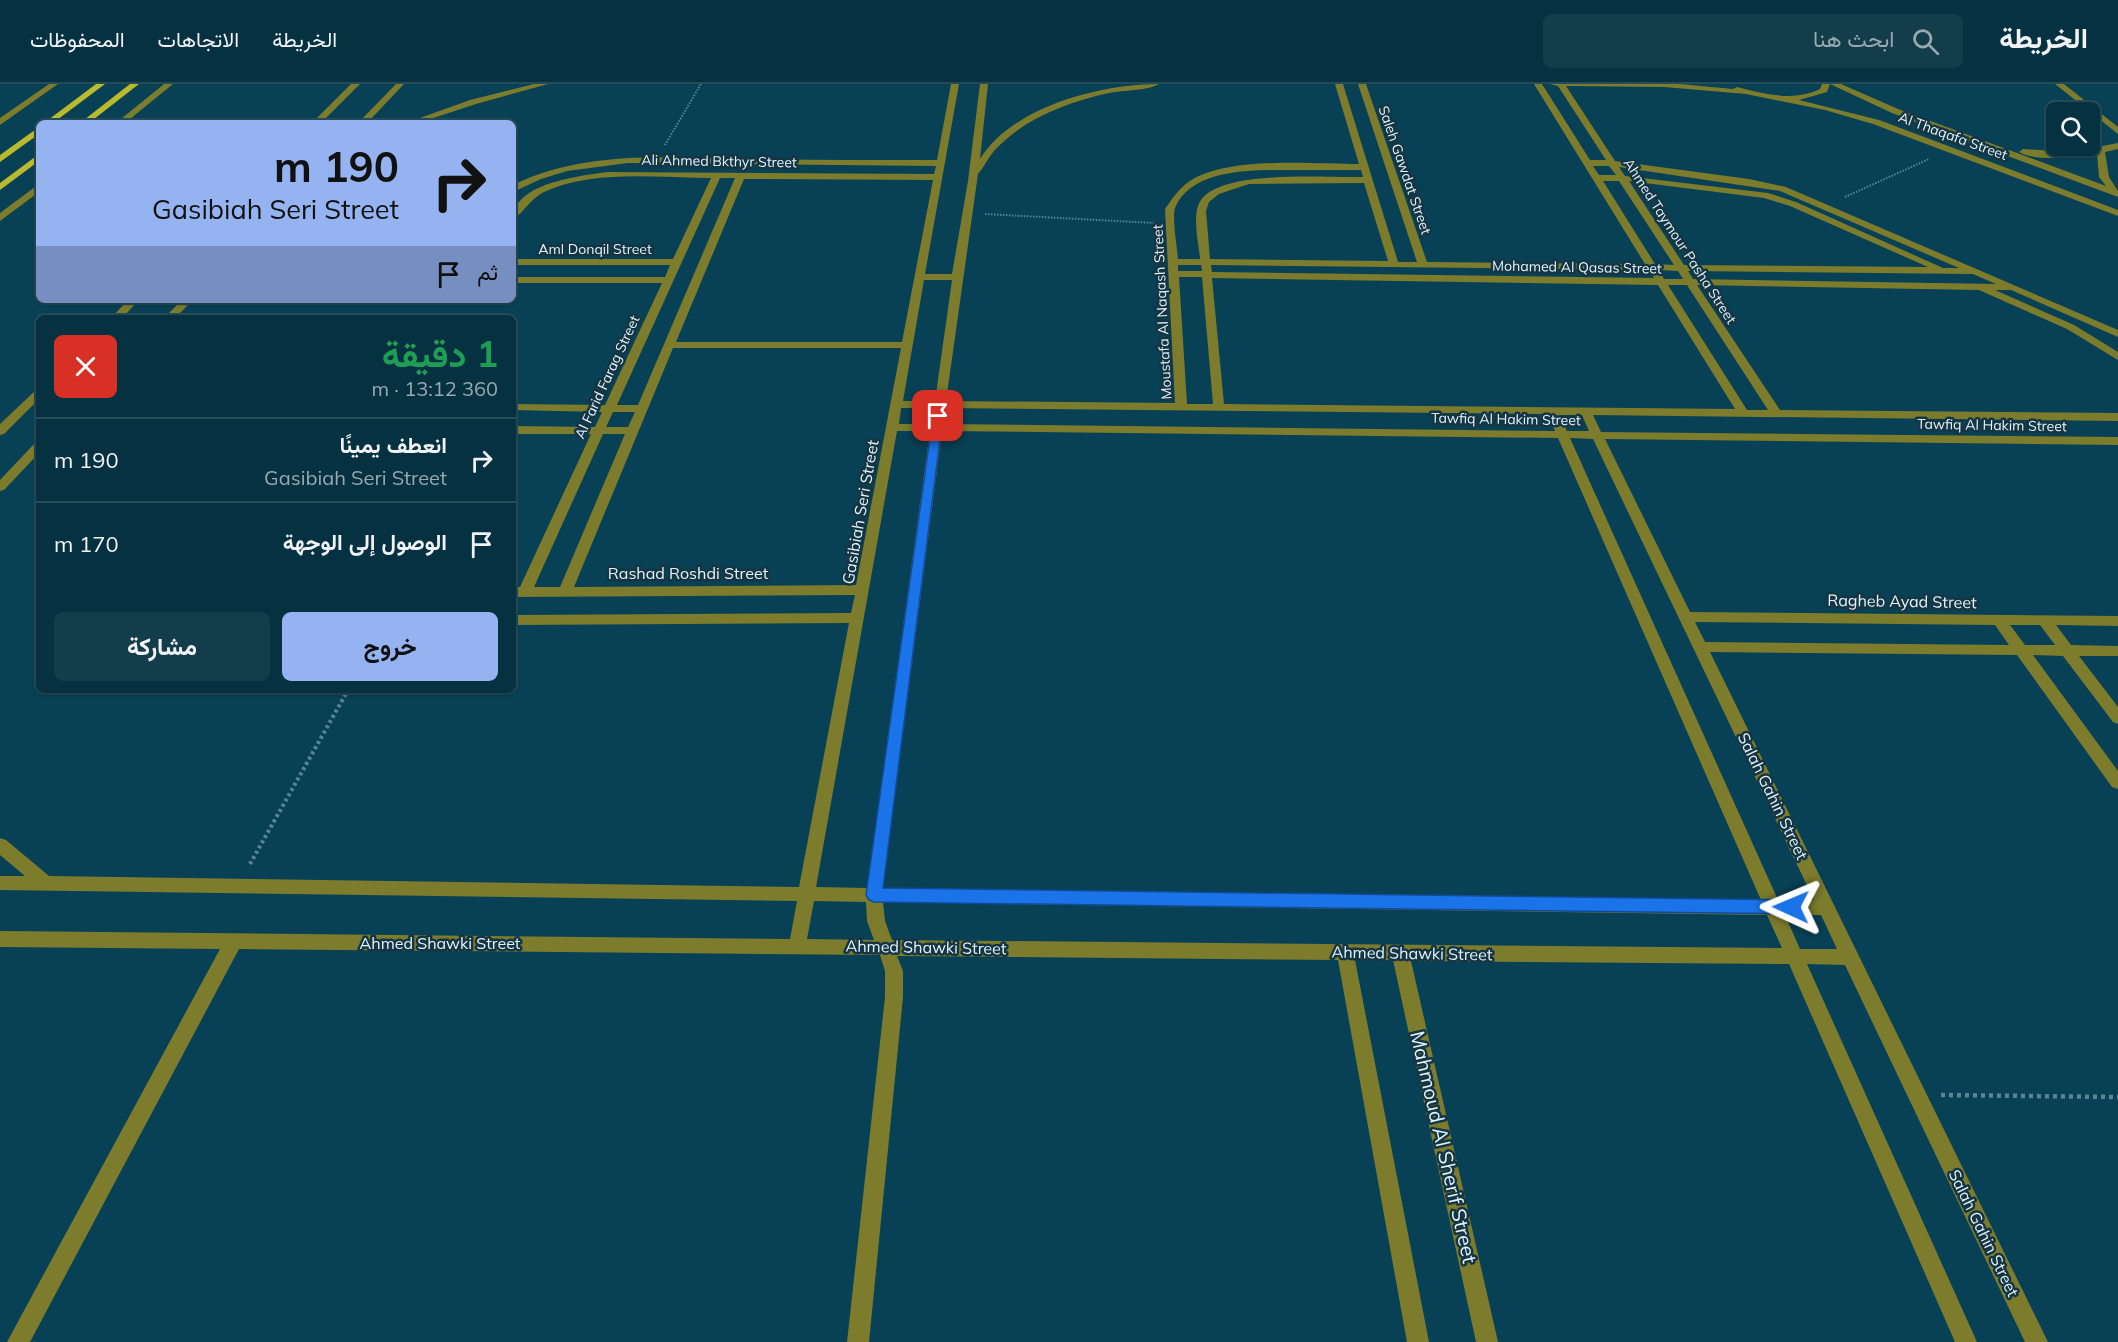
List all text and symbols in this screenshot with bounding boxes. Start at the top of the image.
search box [1543,14,1963,68]
text: الخريطة [1999,20,2088,55]
text: ابحث هنا [1813,25,1894,53]
icon: search [1909,25,1942,58]
text: المحفوظات [30,26,125,52]
text: الاتجاهات [158,26,239,52]
text: الخريطة [272,26,337,52]
map controls [2046,102,2100,156]
button: search [2046,102,2100,156]
street label: Saleh Gawdat Street [1375,103,1435,237]
street label: Al Thaqafa Street [1896,108,2010,164]
text: 190 m [274,140,399,193]
icon: right [420,144,498,222]
street label: Ali Ahmed Bkthyr Street [641,151,797,171]
street label: Ahmed Taymour Pasha Street [1620,155,1740,327]
text: Gasibiah Seri Street [152,192,399,226]
street label: Moustafa Al Naqash Street [1148,224,1176,400]
street label: Aml Donqil Street [538,240,652,258]
street label: Mohamed Al Qasas Street [1492,257,1662,277]
icon: arrive [432,258,465,291]
text: ثم [477,258,498,286]
street label: Al Farid Farag Street [571,312,644,442]
text: 1 دقيقة [382,331,498,376]
button: close [54,335,117,398]
text: 360 m · 13:12 [372,376,498,401]
pin [912,390,963,441]
icon: arrive [921,399,954,432]
street label: Tawfiq Al Hakim Street [1431,409,1581,429]
street label: Tawfiq Al Hakim Street [1917,415,2067,435]
text: انعطف يمينًا [340,431,447,459]
street label: Gasibiah Seri Street [837,438,883,586]
icon: right [465,444,498,477]
text: 190 m [54,446,119,474]
text: Gasibiah Seri Street [264,465,447,490]
text: الوصول إلى الوجهة [283,528,447,556]
icon: arrive [465,528,498,561]
text: 170 m [54,530,119,558]
street label: Rashad Roshdi Street [608,563,769,583]
street label: Ragheb Ayad Street [1827,590,1977,612]
button: مشاركة [54,612,270,681]
button: خروج [282,612,498,681]
street label: Salah Gahin Street [1734,729,1813,863]
position arrow [1759,875,1823,939]
street label: Ahmed Shawki Street [360,933,521,953]
street label: Ahmed Shawki Street [845,936,1007,958]
street label: Ahmed Shawki Street [1331,942,1493,964]
street label: Mahmoud Al Sherif Street [1405,1028,1483,1266]
street label: Salah Gahin Street [1945,1166,2024,1300]

